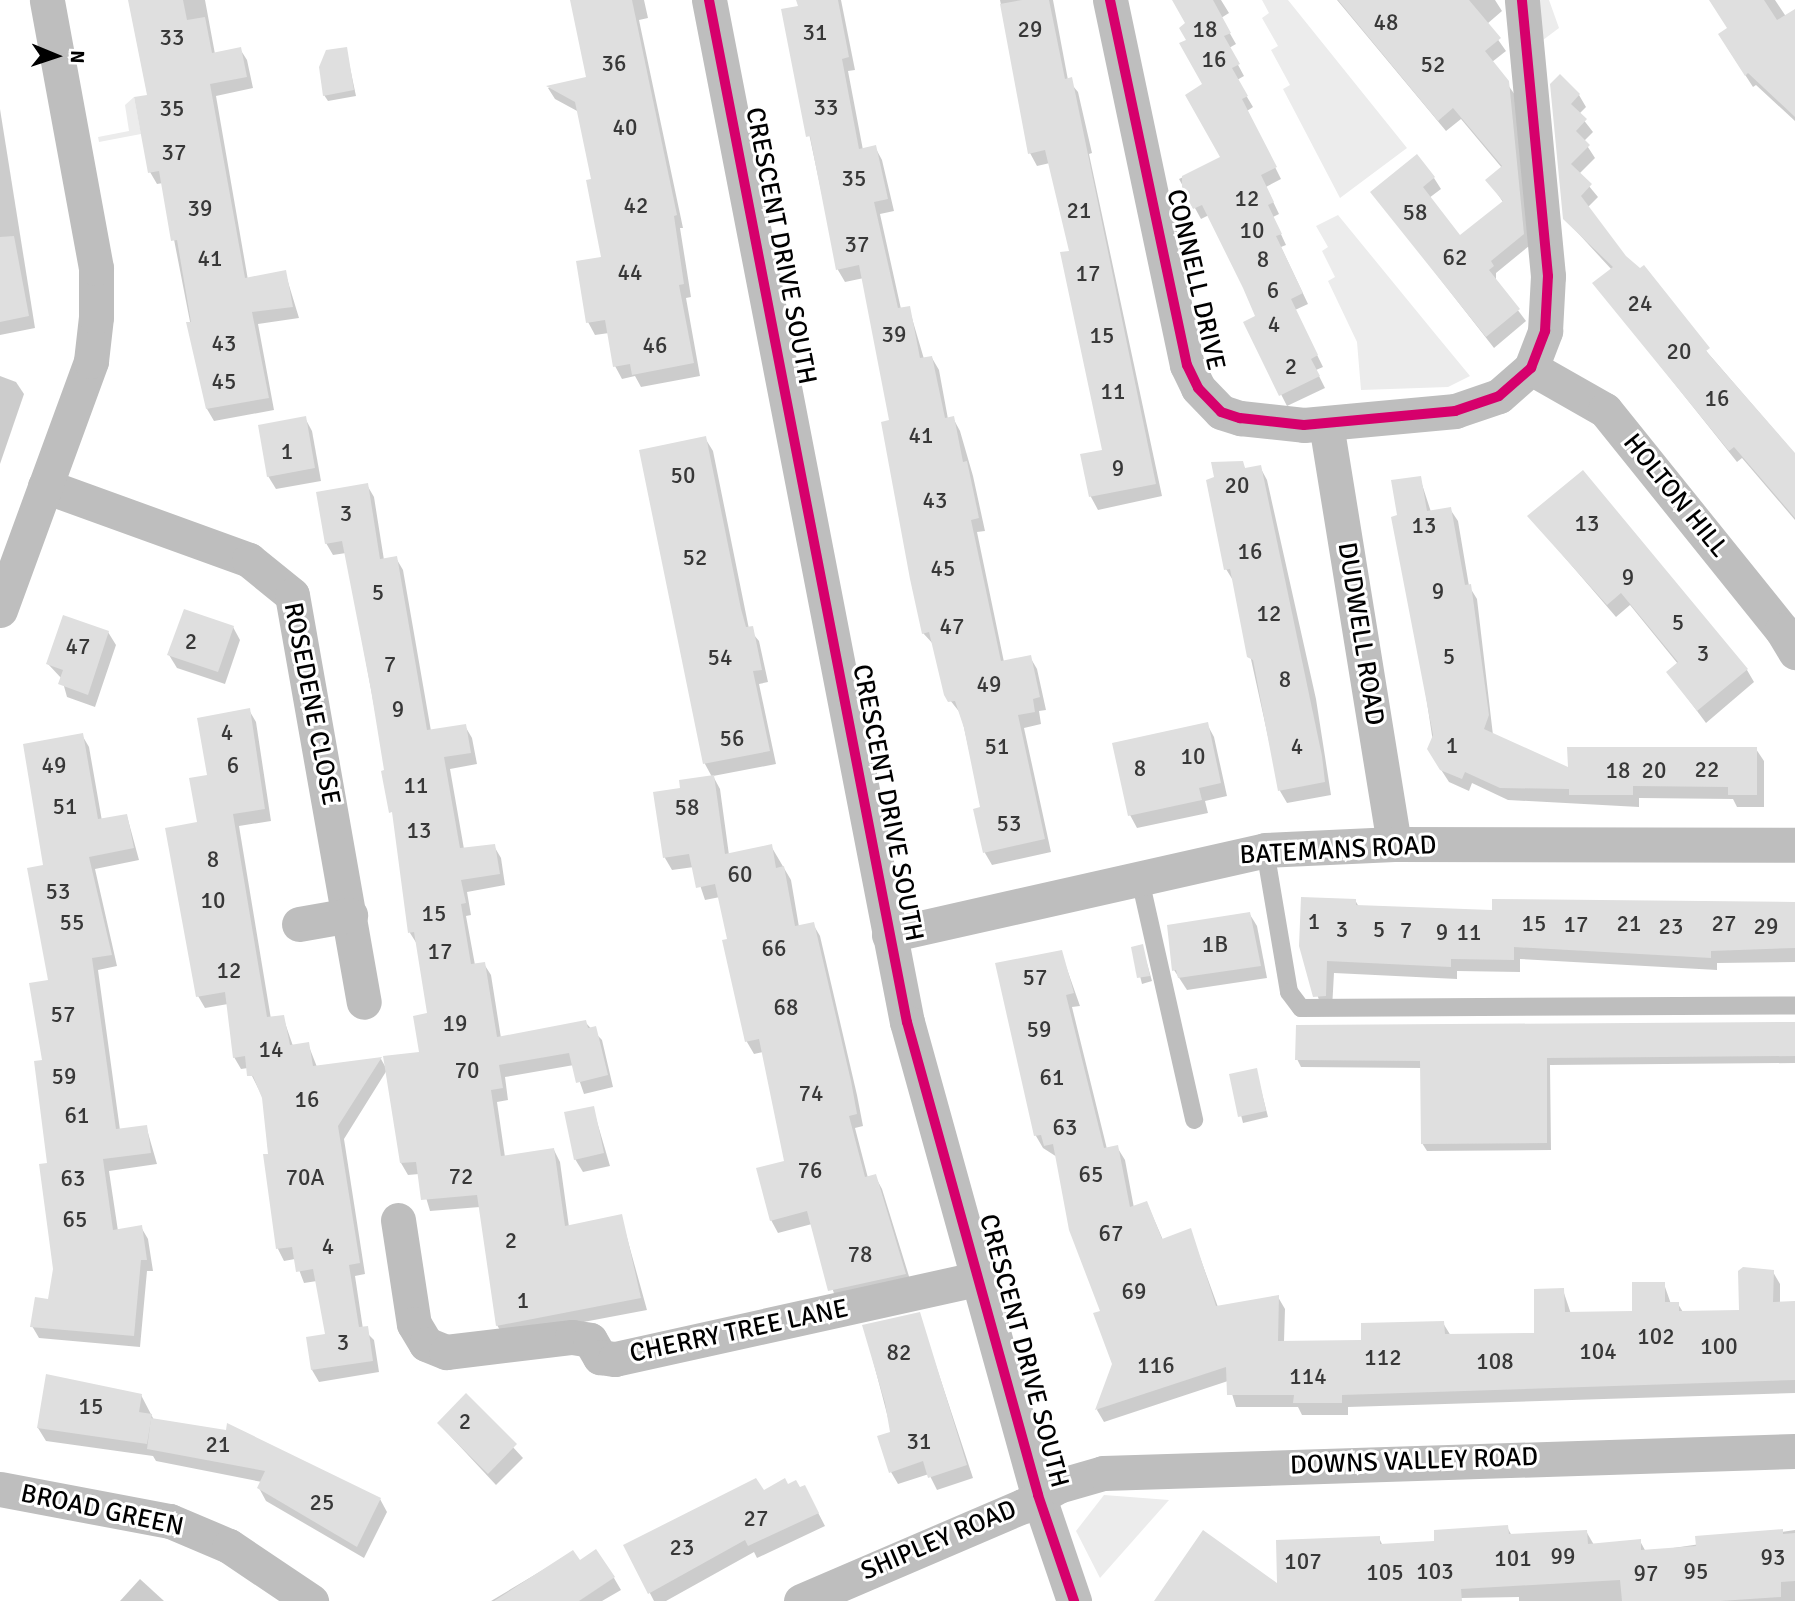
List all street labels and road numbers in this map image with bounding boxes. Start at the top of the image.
street label: CRESCENT DRIVE SOUTH [738,105,822,387]
street label: CONNELL DRIVE [1159,186,1231,374]
street label: HOLTON HILL [1616,428,1734,564]
street label: DUDWELL ROAD [1330,540,1390,728]
street label: ROSEDENE CLOSE [276,600,346,808]
street label: CRESCENT DRIVE SOUTH [845,662,929,944]
street label: BATEMANS ROAD [1239,830,1437,872]
street label: CRESCENT DRIVE SOUTH [971,1211,1075,1491]
street label: CHERRY TREE LANE [627,1294,851,1370]
street label: DOWNS VALLEY ROAD [1289,1442,1539,1482]
street label: BROAD GREEN [18,1479,186,1543]
street label: SHIPLEY ROAD [857,1494,1021,1588]

